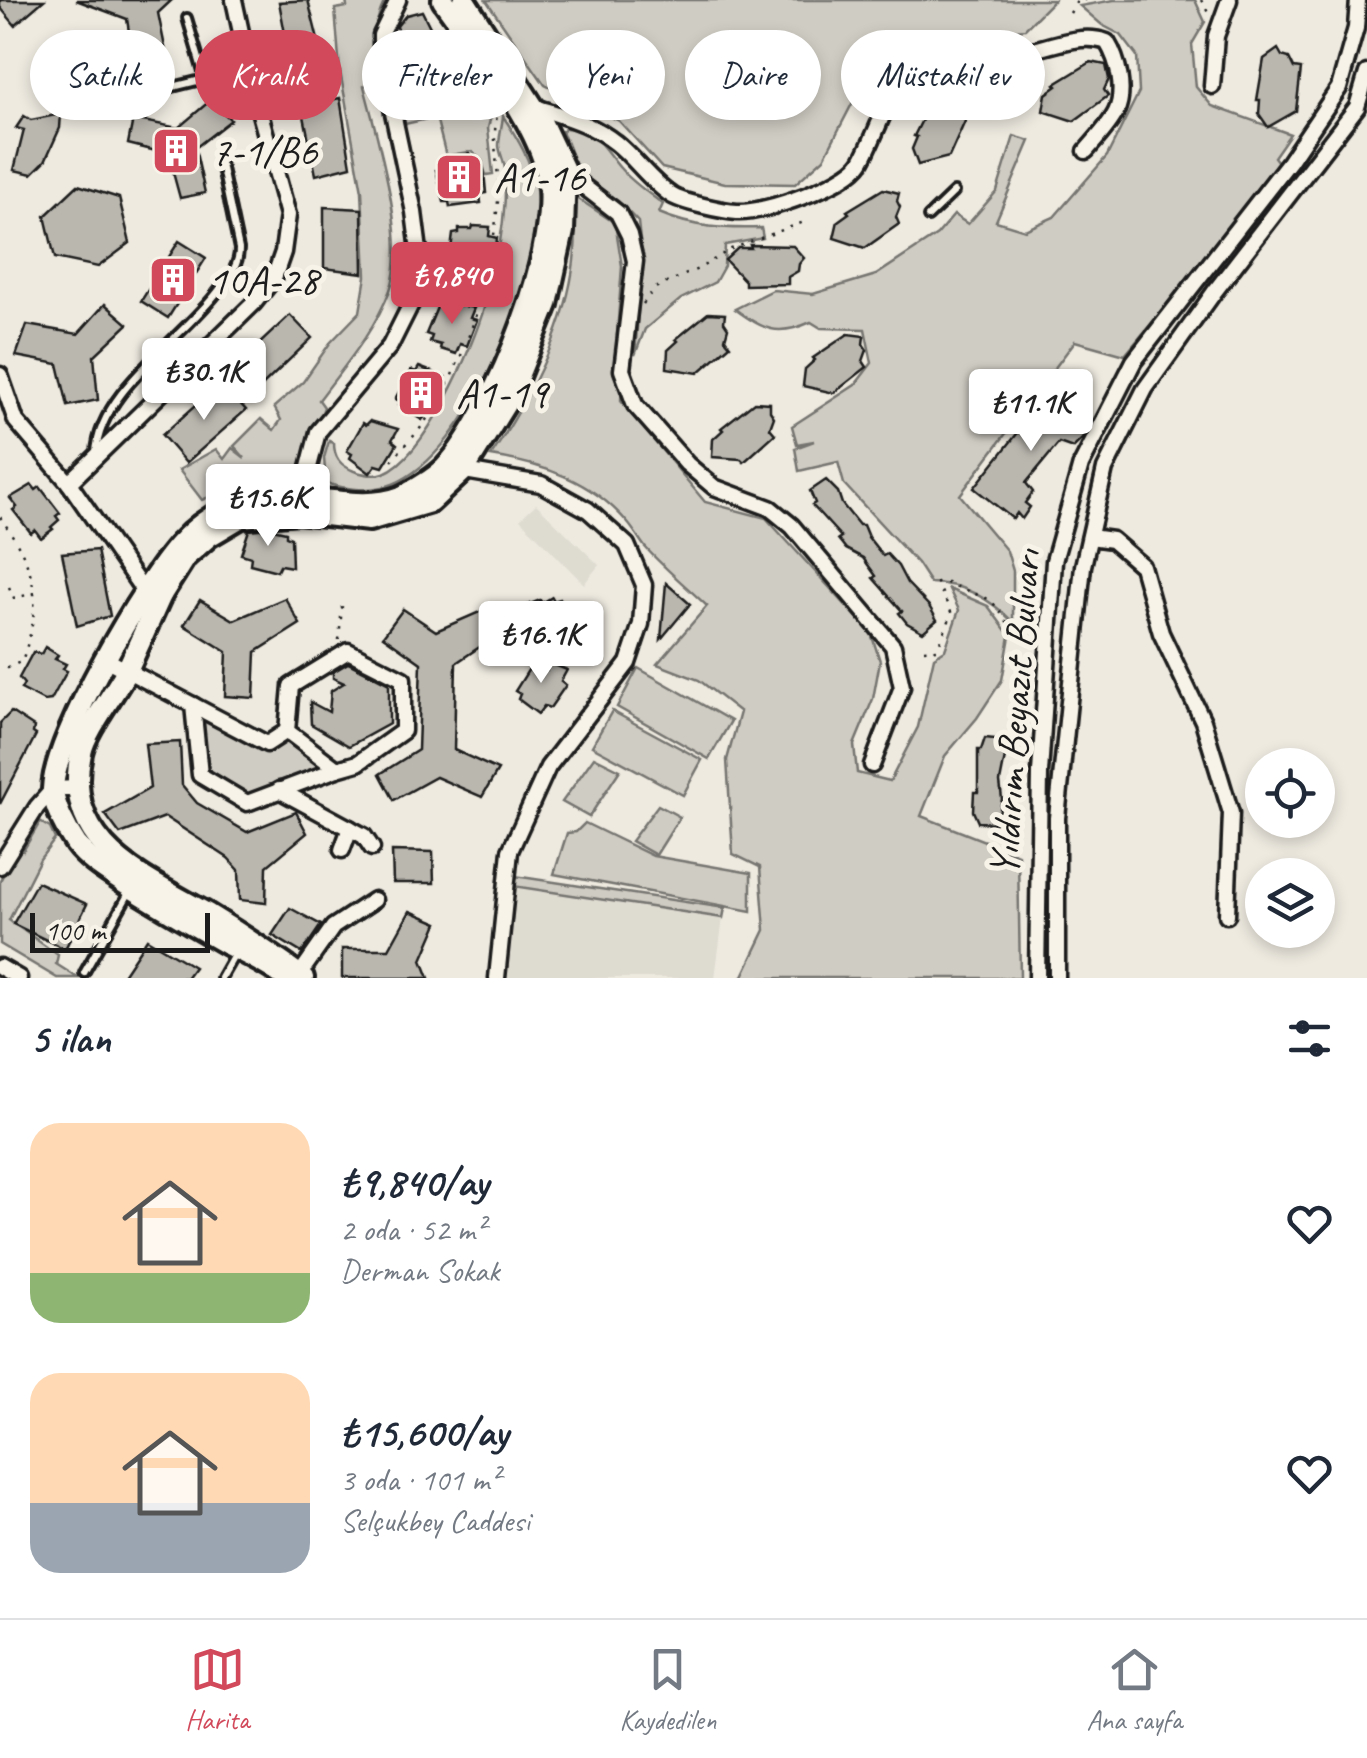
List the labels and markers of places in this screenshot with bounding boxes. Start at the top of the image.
building icon: 7-1/B6 [150,125,202,177]
place label: 7-1/B6 [211,125,318,178]
building icon: A1-16 [433,151,485,203]
place label: A1-16 [494,151,587,204]
pin: ₺9,840 [371,242,533,327]
building icon: 10A-28 [147,254,199,306]
place label: 10A-28 [208,254,322,307]
pin: ₺30.1K [123,338,285,423]
building icon: A1-19 [395,367,447,419]
place label: A1-19 [456,367,551,420]
pin: ₺11.1K [950,369,1112,454]
pin: ₺15.6K [187,464,349,549]
pin: ₺16.1K [460,601,622,686]

